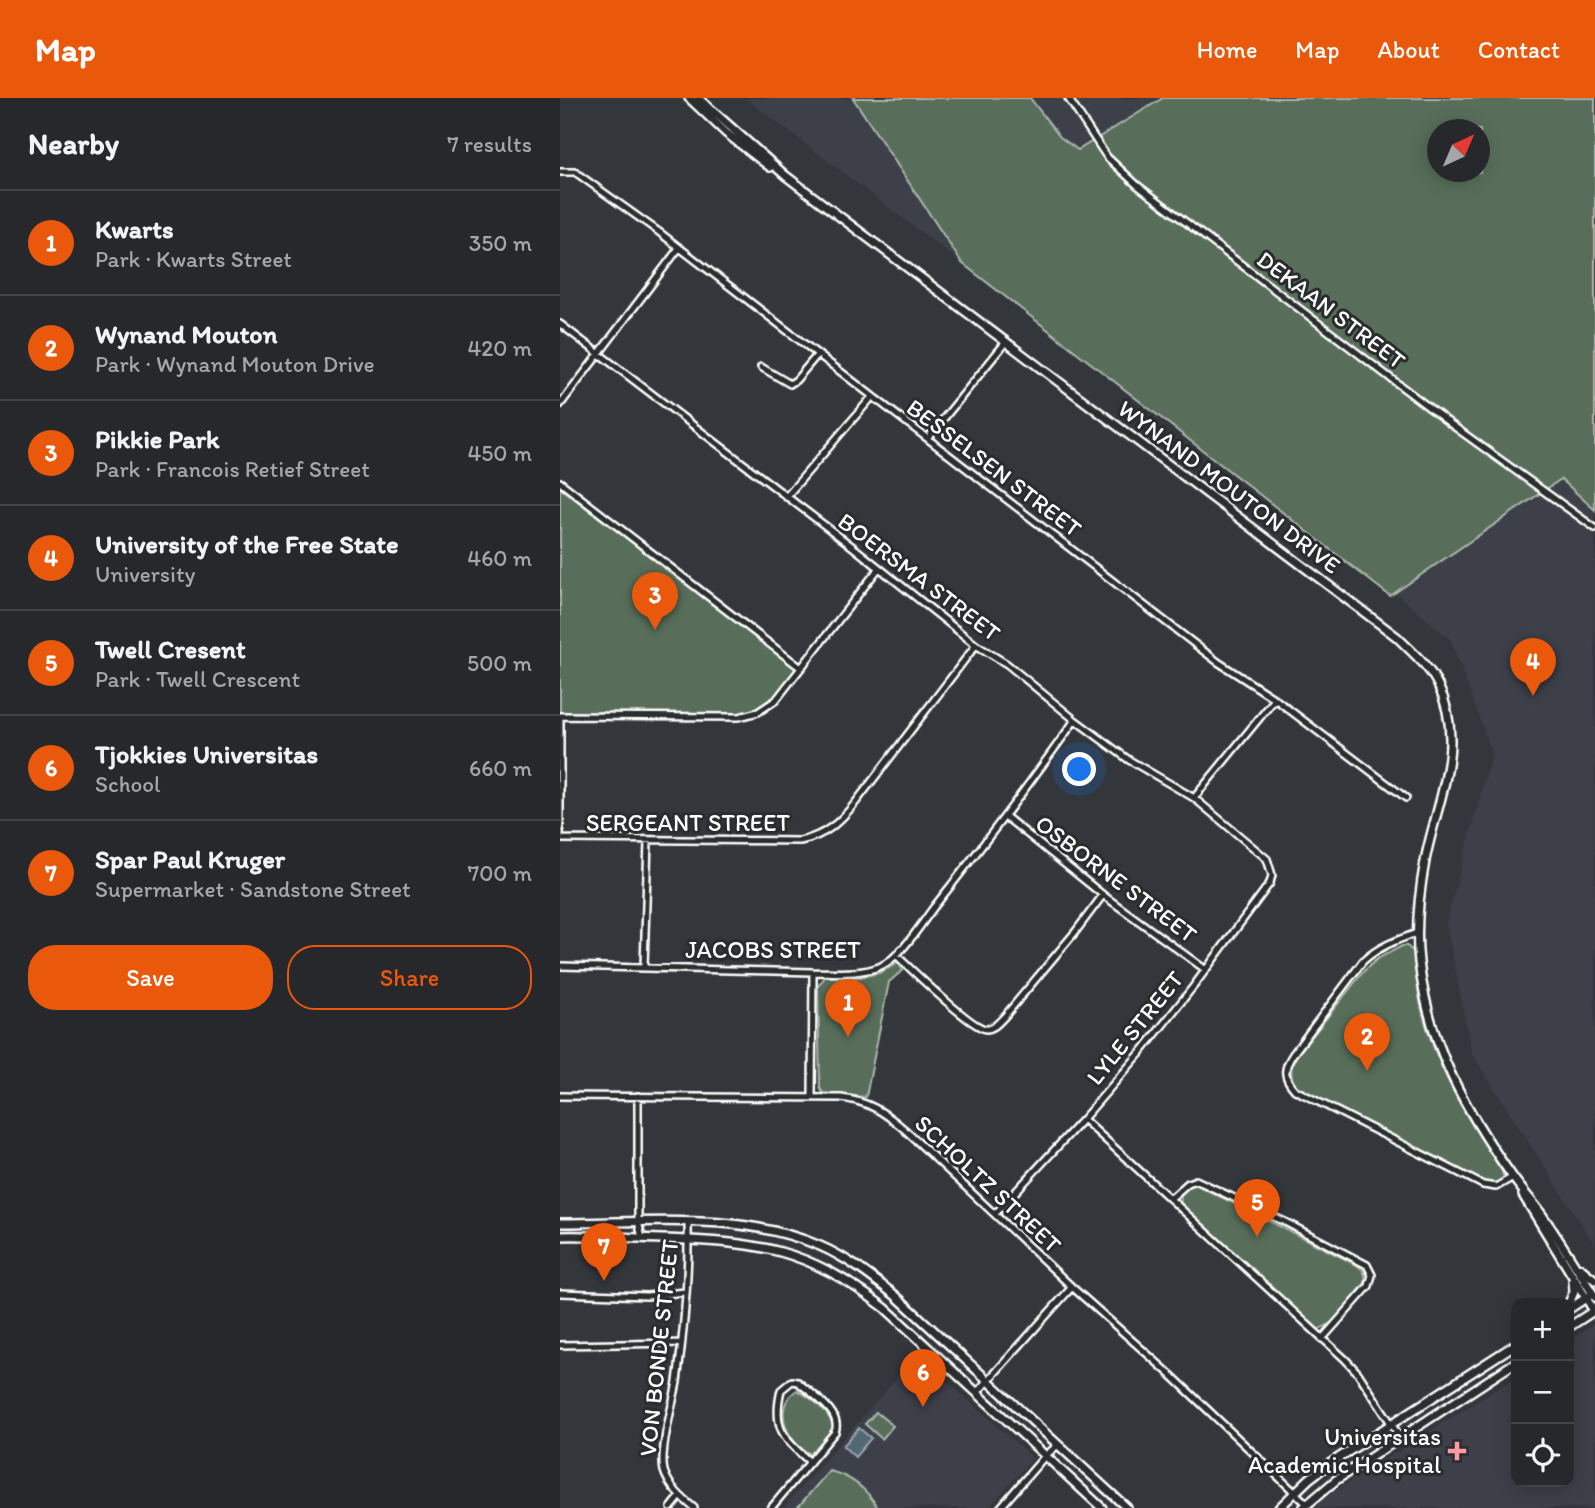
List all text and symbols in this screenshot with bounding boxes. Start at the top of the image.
text: Map [35,30,96,69]
text: Home [1197,35,1257,64]
text: Map [1295,35,1339,64]
text: About [1377,35,1440,64]
text: Contact [1478,35,1560,64]
north arrow [1427,119,1490,182]
text: Nearby [28,125,119,162]
text: 7 results [447,130,532,158]
text: Kwarts [95,213,174,245]
text: 1 [46,229,56,257]
text: 350 m [469,229,532,257]
street label: DEKAAN STREET [1251,244,1412,375]
text: Park · Kwarts Street [95,245,292,273]
text: Wynand Mouton [95,318,277,350]
text: 2 [45,334,57,362]
text: 420 m [467,334,532,362]
text: Park · Wynand Mouton Drive [95,350,375,378]
street label: BESSELSEN STREET [901,392,1088,543]
street label: WYNAND MOUTON DRIVE [1112,394,1346,580]
text: Pikkie Park [95,423,220,455]
text: 3 [45,439,57,467]
text: 450 m [467,439,532,467]
text: Park · Francois Retief Street [95,455,370,483]
street label: BOERSMA STREET [832,506,1007,647]
text: University of the Free State [95,528,399,560]
text: 4 [44,544,58,572]
text: 460 m [467,544,532,572]
text: University [95,560,195,588]
pin: 3 [632,572,678,630]
text: Twell Cresent [95,633,246,665]
pin: 4 [1510,638,1556,696]
text: 5 [45,649,57,677]
text: 500 m [467,649,532,677]
text: Park · Twell Crescent [95,665,300,693]
text: Tjokkies Universitas [95,738,318,770]
your location [1062,752,1096,786]
text: 6 [45,754,57,782]
text: 660 m [469,754,532,782]
text: School [95,770,160,798]
street label: SERGEANT STREET [586,808,791,837]
street label: OSBORNE STREET [1030,808,1203,949]
text: Spar Paul Kruger [95,843,285,875]
text: 7 [45,859,57,887]
text: 700 m [468,859,532,887]
text: Supermarket · Sandstone Street [95,875,411,903]
street label: JACOBS STREET [685,935,861,964]
button: Save [28,945,273,1010]
button: Share [287,945,532,1010]
street label: LYLE STREET [1080,964,1190,1091]
pin: 1 [825,979,871,1037]
pin: 2 [1344,1013,1390,1071]
street label: SCHOLTZ STREET [909,1108,1068,1259]
pin: 5 [1234,1179,1280,1237]
pin: 7 [581,1223,627,1281]
street label: VON BONDE STREET [633,1237,684,1458]
map controls [1511,1298,1574,1487]
button: + [1511,1298,1574,1361]
pin: 6 [900,1349,946,1407]
button: − [1511,1361,1574,1424]
place label: Universitas Academic Hospital [1248,1422,1441,1479]
button: locate [1511,1424,1574,1487]
marker: Universitas Academic Hospital [1447,1441,1467,1461]

